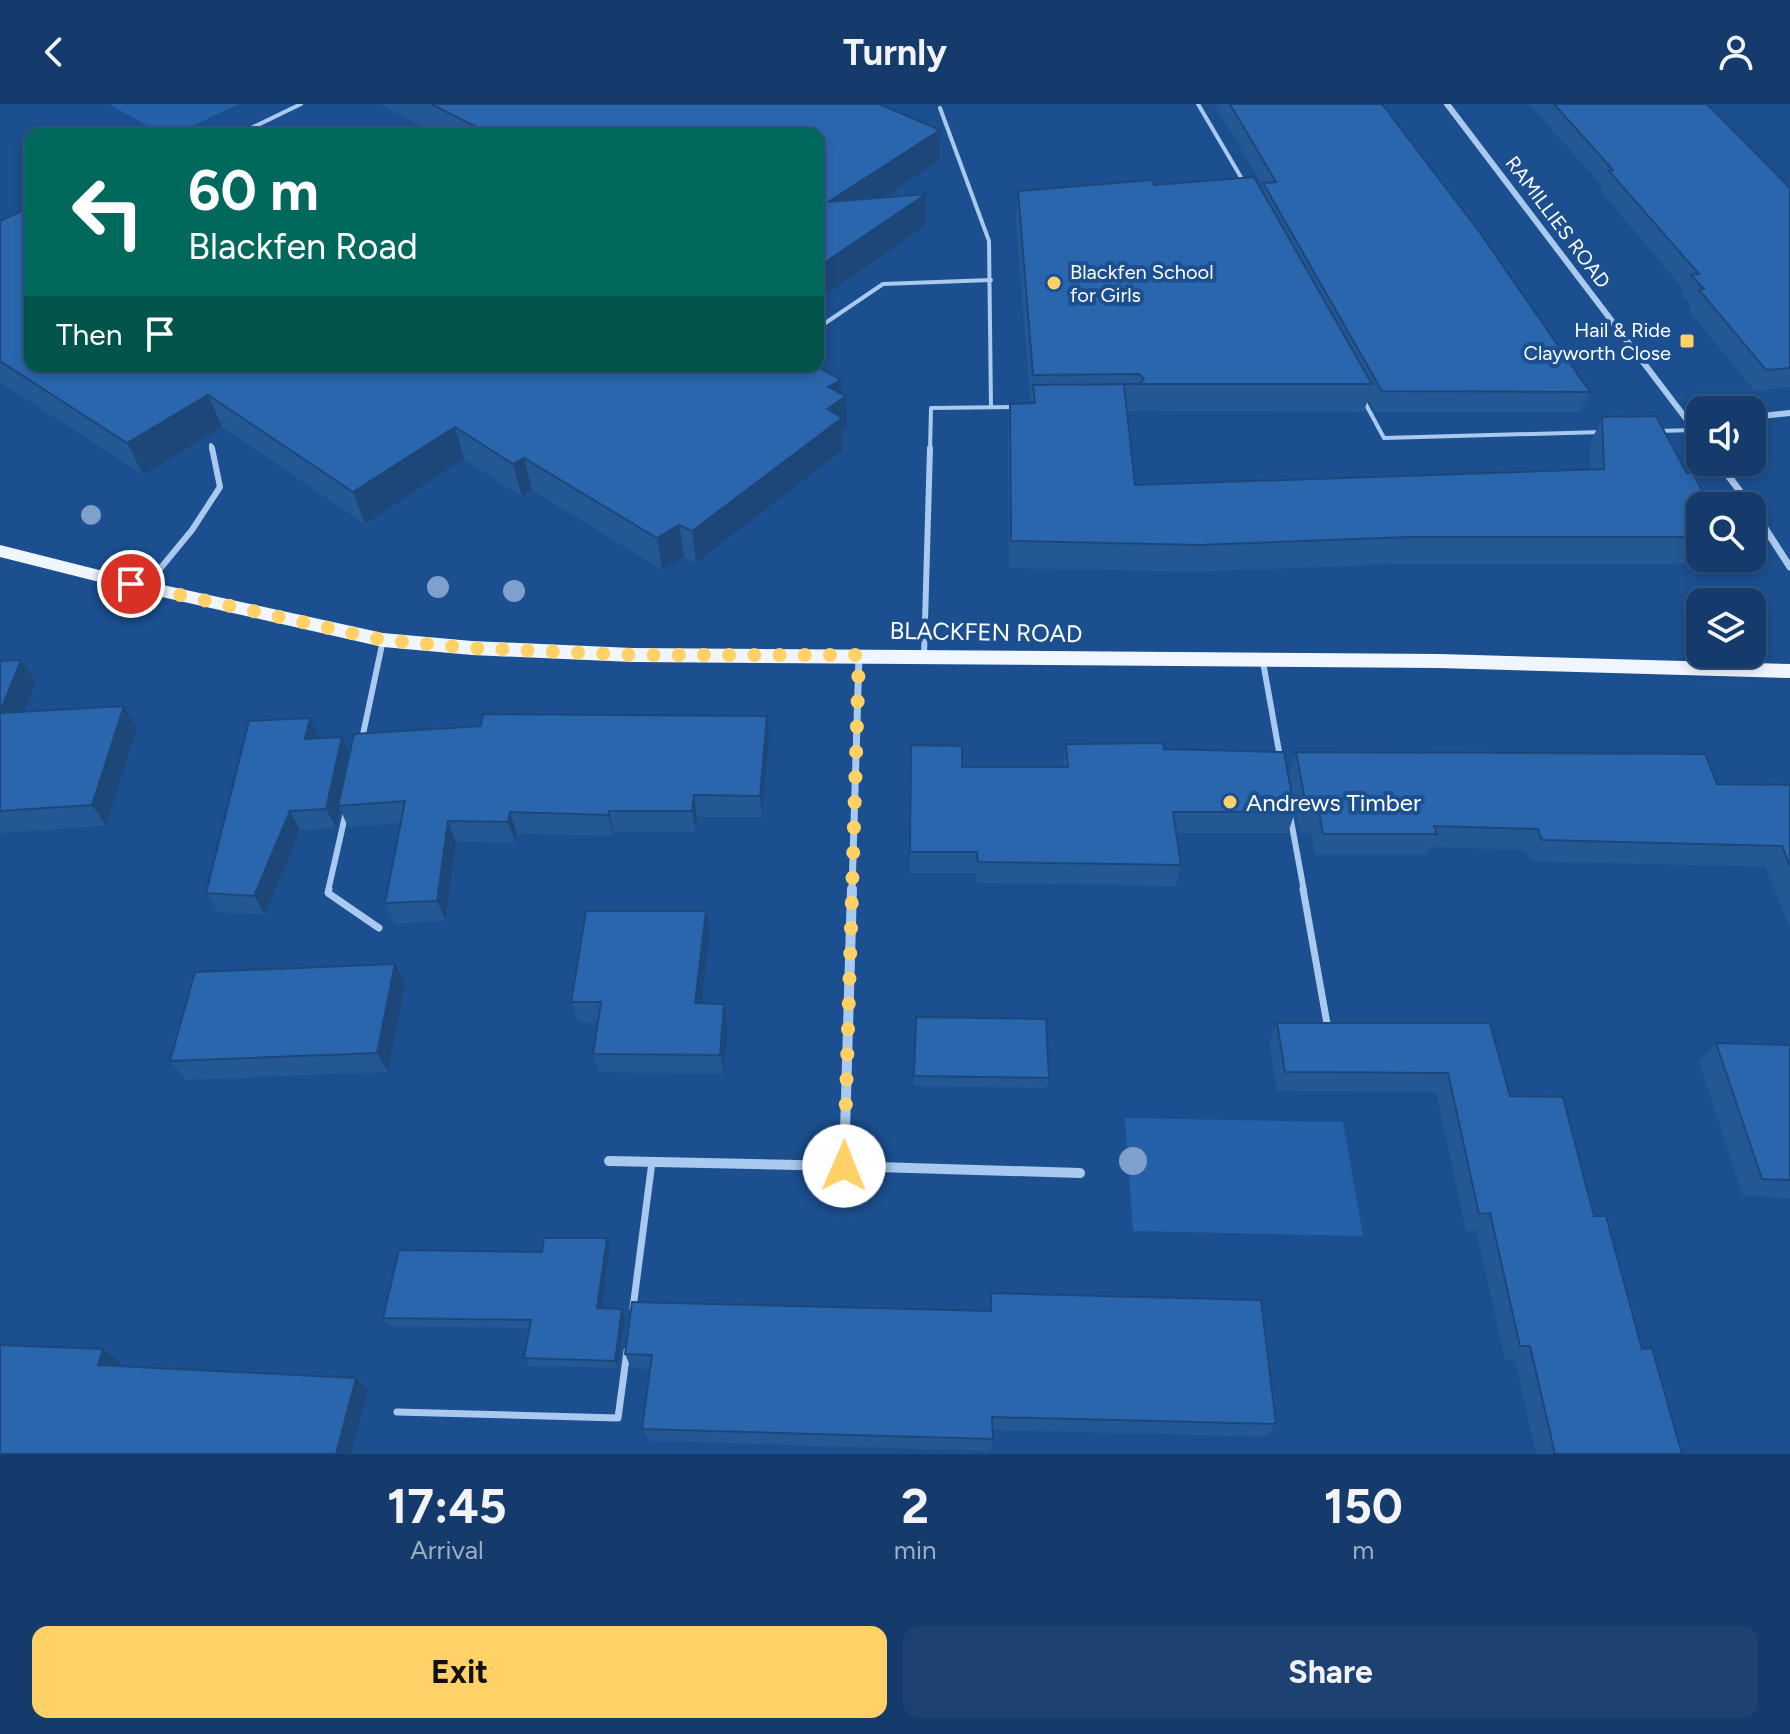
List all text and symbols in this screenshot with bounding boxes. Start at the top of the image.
icon: back [32,30,76,74]
icon: person [1714,30,1758,74]
text: Turnly [843,31,947,74]
street label: RAMILLIES ROAD [1501,151,1615,293]
text: 60 m [188,157,319,224]
icon: left [56,160,160,264]
text: Blackfen Road [188,225,418,268]
place label: Blackfen School for Girls [1070,260,1214,307]
marker: Blackfen School for Girls [1045,274,1063,292]
icon: arrive [138,312,182,356]
text: Then [56,316,122,353]
place label: Hail & Ride Clayworth Close [1523,318,1671,365]
marker: Hail & Ride Clayworth Close [1678,332,1696,350]
map controls [1686,396,1766,668]
button: sound [1686,396,1766,476]
button: search [1686,492,1766,572]
pin [97,550,165,618]
icon: arrive [109,562,153,606]
button: layers [1686,588,1766,668]
street label: BLACKFEN ROAD [889,616,1083,648]
place label: Andrews Timber [1246,788,1421,817]
marker: Andrews Timber [1221,793,1239,811]
position arrow [802,1124,886,1208]
text: 17:45 [387,1477,507,1535]
text: 2 [901,1477,929,1535]
text: 150 [1324,1477,1403,1535]
text: Arrival [410,1534,484,1566]
text: min [894,1534,937,1566]
text: m [1352,1534,1374,1566]
button: Exit [32,1626,887,1718]
button: Share [903,1626,1758,1718]

